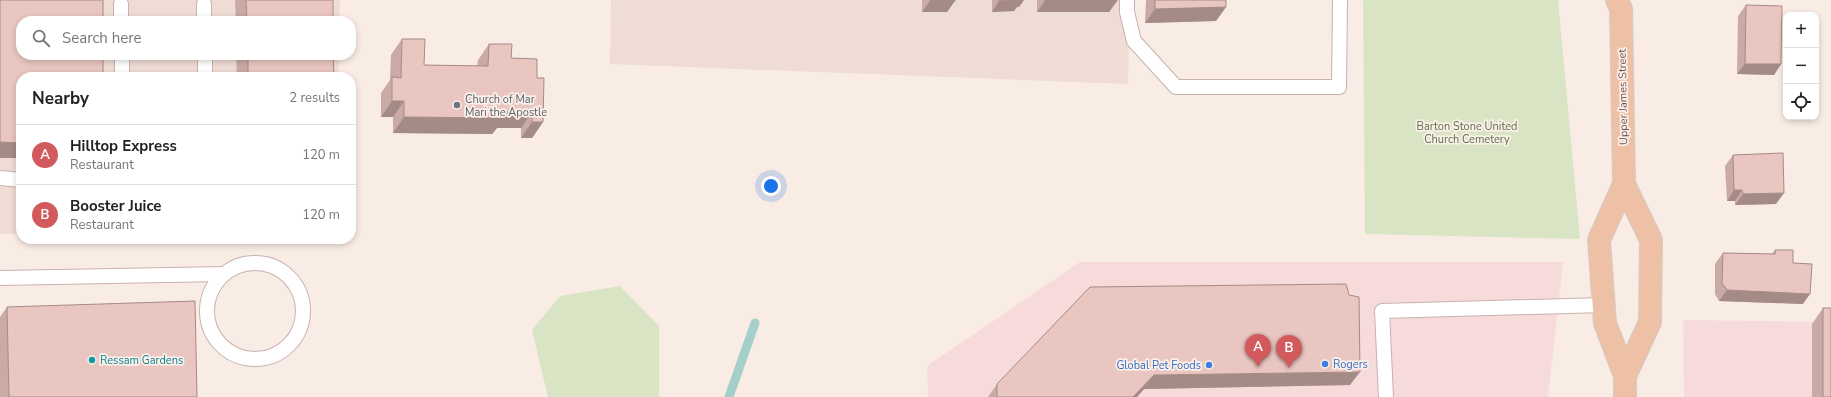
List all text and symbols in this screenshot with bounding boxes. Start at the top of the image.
map controls [1783,12,1819,120]
button: + [1783,12,1819,48]
search box [16,16,356,60]
icon: search [30,27,52,49]
text: Search here [62,28,142,48]
button: − [1783,48,1819,84]
street label: Upper James Street [1615,49,1631,145]
button: locate [1783,84,1819,120]
text: Nearby [32,87,89,110]
text: 2 results [289,89,340,107]
place label: Church of Mar Mari the Apostle [465,92,547,120]
marker: Church of Mar Mari the Apostle [452,100,462,110]
park label: Barton Stone United Church Cemetery [1417,119,1517,147]
text: Hilltop Express [70,136,177,156]
text: A [40,146,50,164]
text: 120 m [302,146,340,164]
text: Restaurant [70,156,134,174]
your location [761,176,781,196]
text: Booster Juice [70,196,162,216]
text: B [41,206,49,224]
text: 120 m [302,206,340,224]
text: Restaurant [70,216,134,234]
pin: A [1245,334,1271,367]
pin: B [1276,335,1302,368]
place label: Ressam Gardens [100,353,183,368]
marker: Ressam Gardens [87,355,97,365]
place label: Rogers [1333,357,1368,372]
place label: Global Pet Foods [1116,358,1201,373]
marker: Rogers [1320,359,1330,369]
marker: Global Pet Foods [1204,360,1214,370]

